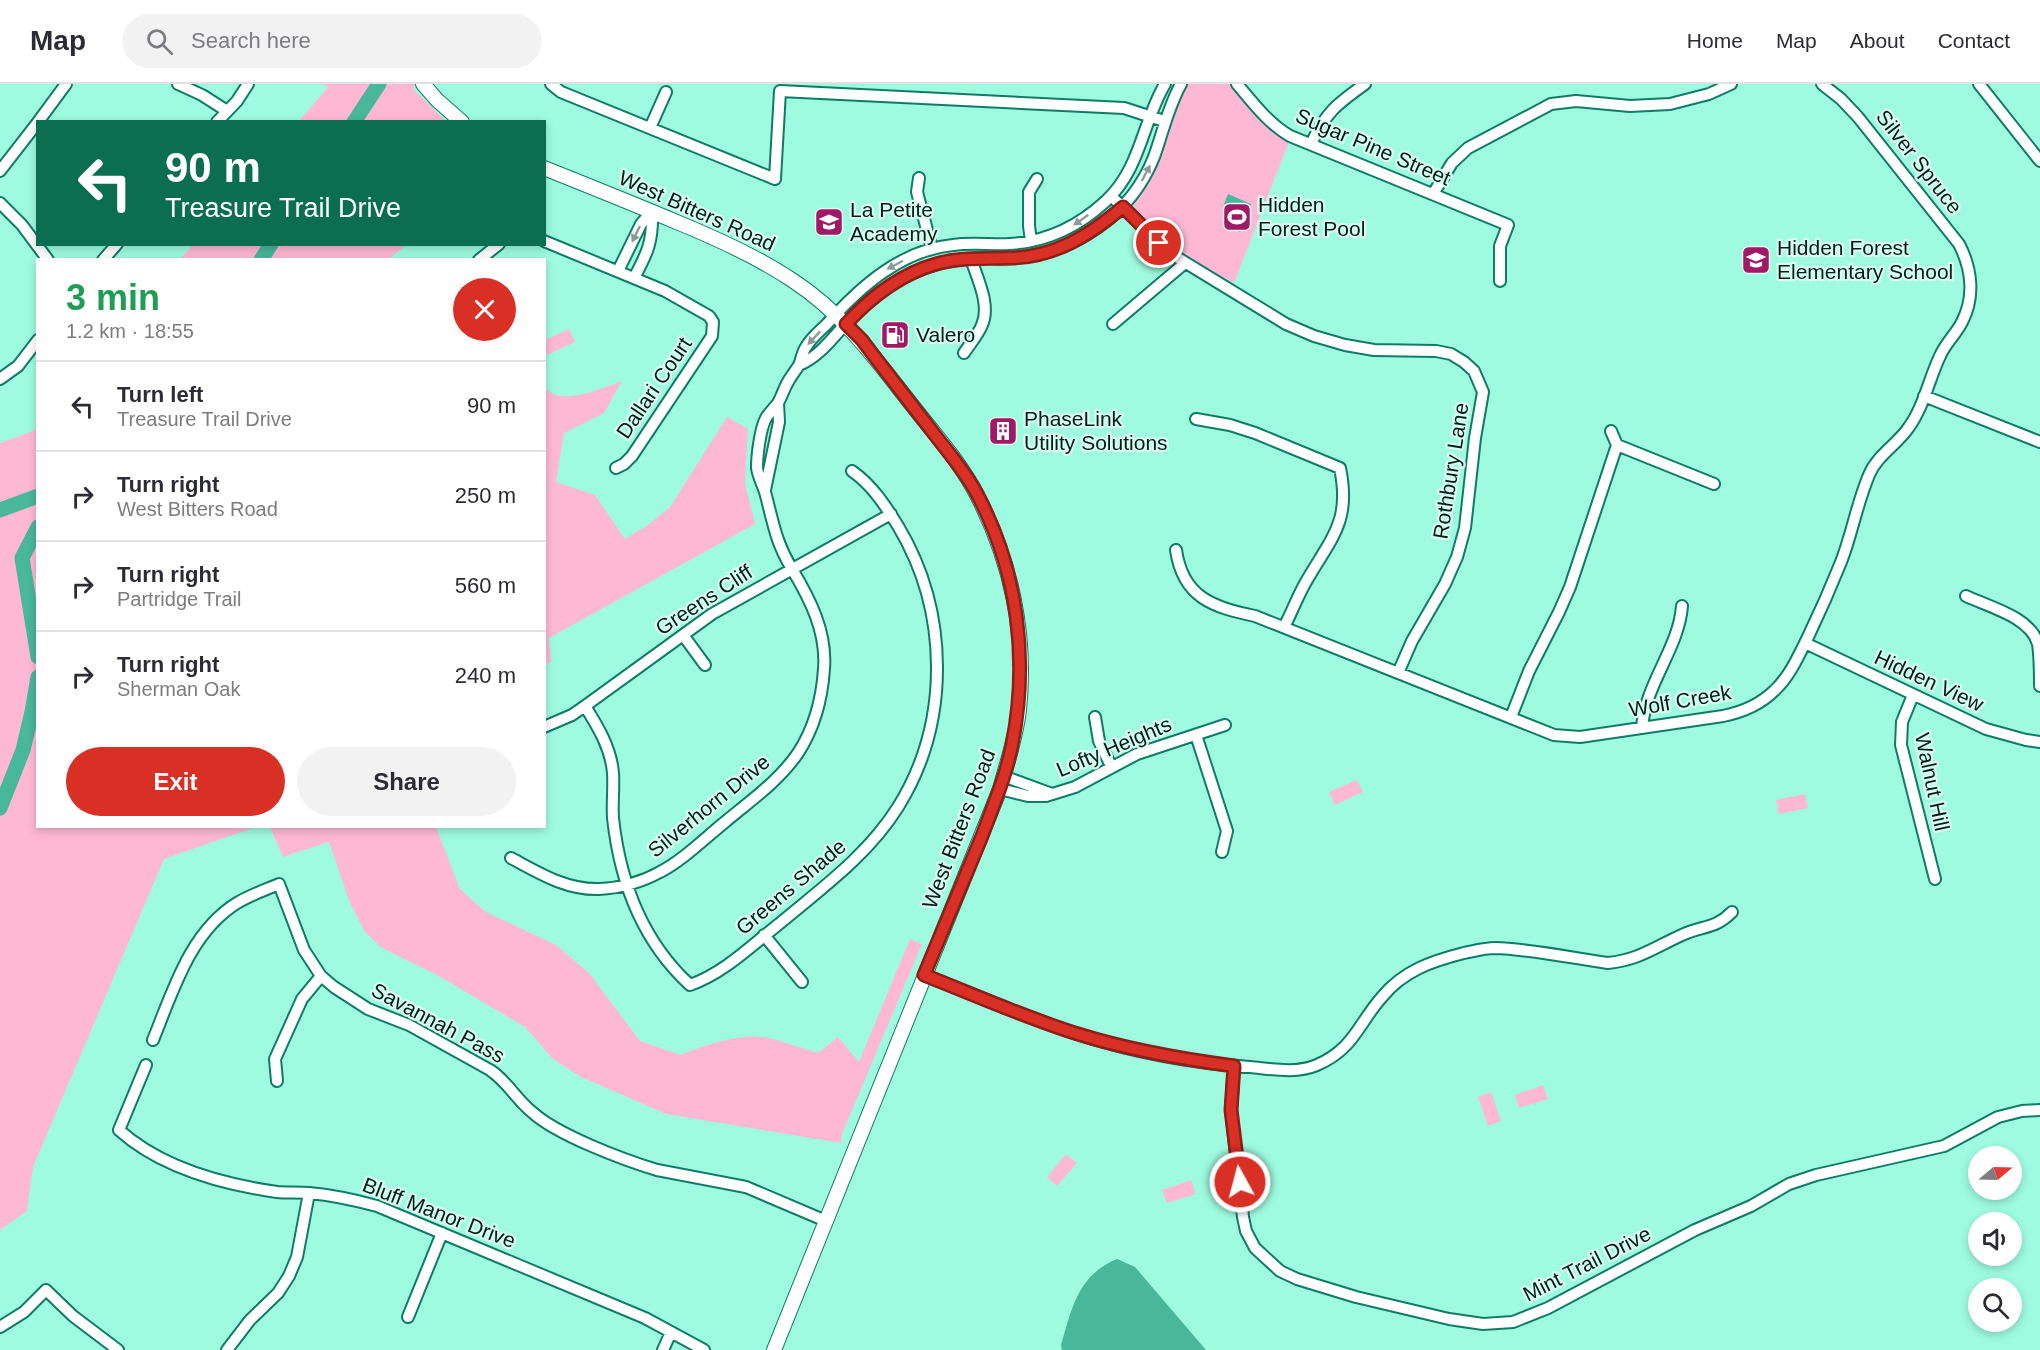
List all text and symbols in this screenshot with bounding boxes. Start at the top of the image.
search box [122,14,542,68]
text: Map [30,25,86,56]
icon: search [143,25,176,58]
text: Search here [191,28,311,53]
text: Home [1687,29,1743,52]
text: Map [1776,29,1817,52]
text: About [1850,29,1905,52]
text: Contact [1938,29,2010,52]
street label: Sugar Pine Street [1292,104,1454,190]
street label: Silver Spruce [1872,105,1967,218]
icon: left [66,144,144,222]
text: 90 m [165,144,261,191]
one-way arrow [1141,164,1151,181]
street label: West Bitters Road [615,166,779,255]
text: Treasure Trail Drive [165,193,401,223]
place label: Hidden Forest Pool [1258,193,1365,240]
place label: La Petite Academy [850,198,938,245]
sports icon: Hidden Forest Pool [1221,201,1253,233]
school or university icon: La Petite Academy [813,206,845,238]
one-way arrow [1074,214,1090,226]
pin [1133,217,1184,268]
one-way arrow [631,226,640,243]
icon: arrive [1142,226,1175,259]
place label: Hidden Forest Elementary School [1777,236,1953,283]
school or university icon: Hidden Forest Elementary School [1740,244,1772,276]
one-way arrow [887,260,904,270]
text: 3 min [66,277,160,318]
button: close [453,278,516,341]
fuel station icon: Valero [879,319,911,351]
text: 1.2 km · 18:55 [66,320,194,342]
place label: Valero [916,323,975,346]
one-way arrow [808,330,821,345]
street label: Dallari Court [611,333,696,443]
text: Turn left [117,382,203,407]
icon: left [66,390,99,423]
text: 90 m [467,393,516,418]
street label: Rothbury Lane [1428,401,1473,541]
place label: PhaseLink Utility Solutions [1024,407,1168,454]
text: Treasure Trail Drive [117,408,292,430]
building icon: PhaseLink Utility Solutions [987,415,1019,447]
text: Turn right [117,472,219,497]
icon: right [66,480,99,513]
text: 250 m [455,483,516,508]
text: West Bitters Road [117,498,278,520]
street label: Greens Cliff [651,560,756,639]
text: Turn right [117,562,219,587]
icon: right [66,570,99,603]
text: 560 m [455,573,516,598]
text: Partridge Trail [117,588,242,610]
street label: Hidden View [1871,645,1988,716]
text: Turn right [117,652,219,677]
icon: right [66,660,99,693]
text: 240 m [455,663,516,688]
text: Sherman Oak [117,678,240,700]
street label: Wolf Creek [1627,680,1733,721]
street label: Lofty Heights [1053,712,1175,781]
street label: Walnut Hill [1911,731,1954,833]
street label: West Bitters Road [918,746,1000,912]
button: Exit [66,747,285,816]
button: Share [297,747,516,816]
street label: Silverhorn Drive [643,750,774,862]
street label: Greens Shade [731,834,850,939]
street label: Savannah Pass [368,978,509,1067]
north arrow [1968,1146,2022,1200]
map controls [1968,1146,2022,1332]
position arrow [1208,1150,1272,1214]
street label: Bluff Manor Drive [360,1173,519,1252]
button: sound [1968,1212,2022,1266]
street label: Mint Trail Drive [1519,1222,1654,1306]
button: search [1968,1278,2022,1332]

